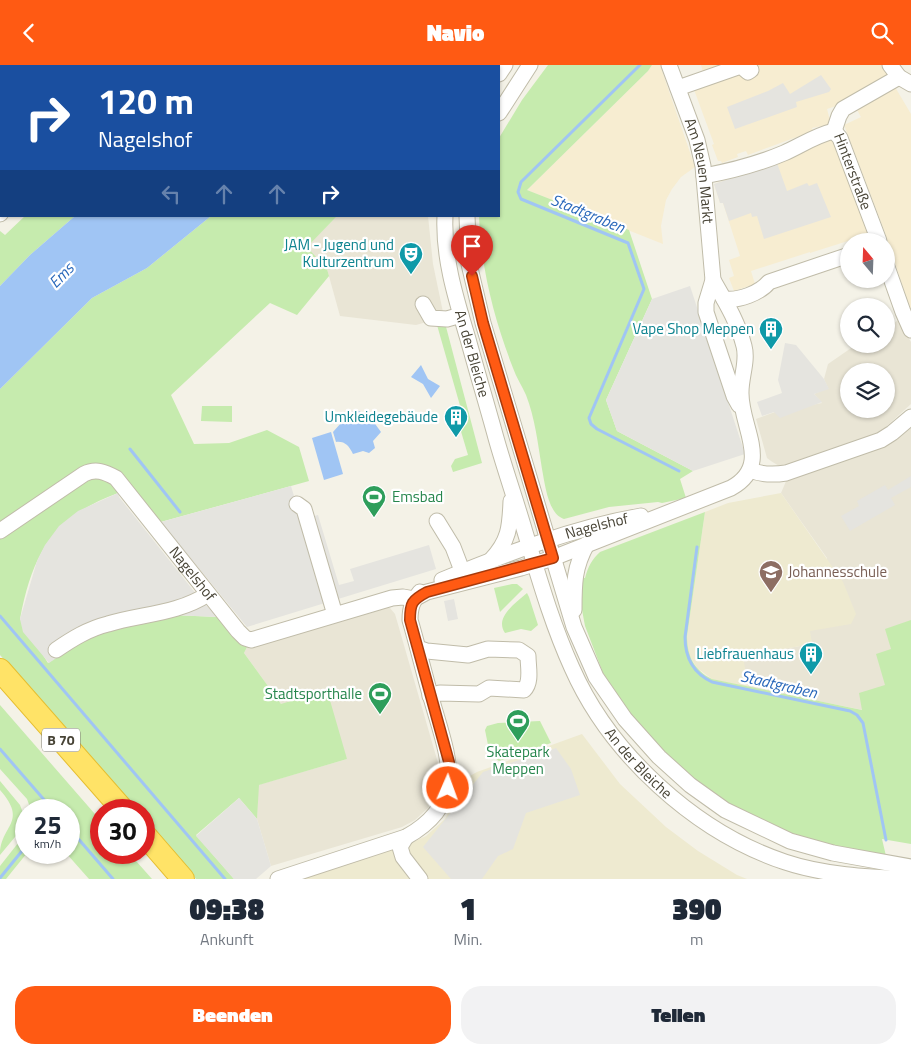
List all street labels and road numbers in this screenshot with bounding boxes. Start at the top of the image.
street label: Am Neuen Markt [679,115,720,225]
street label: Hinterstraße [828,129,878,213]
street label: An der Bleiche [449,307,496,400]
street label: Nagelshof [562,507,630,545]
street label: Nagelshof [164,541,222,606]
street label: An der Bleiche [600,723,678,804]
road number: B 70 [42,729,80,751]

